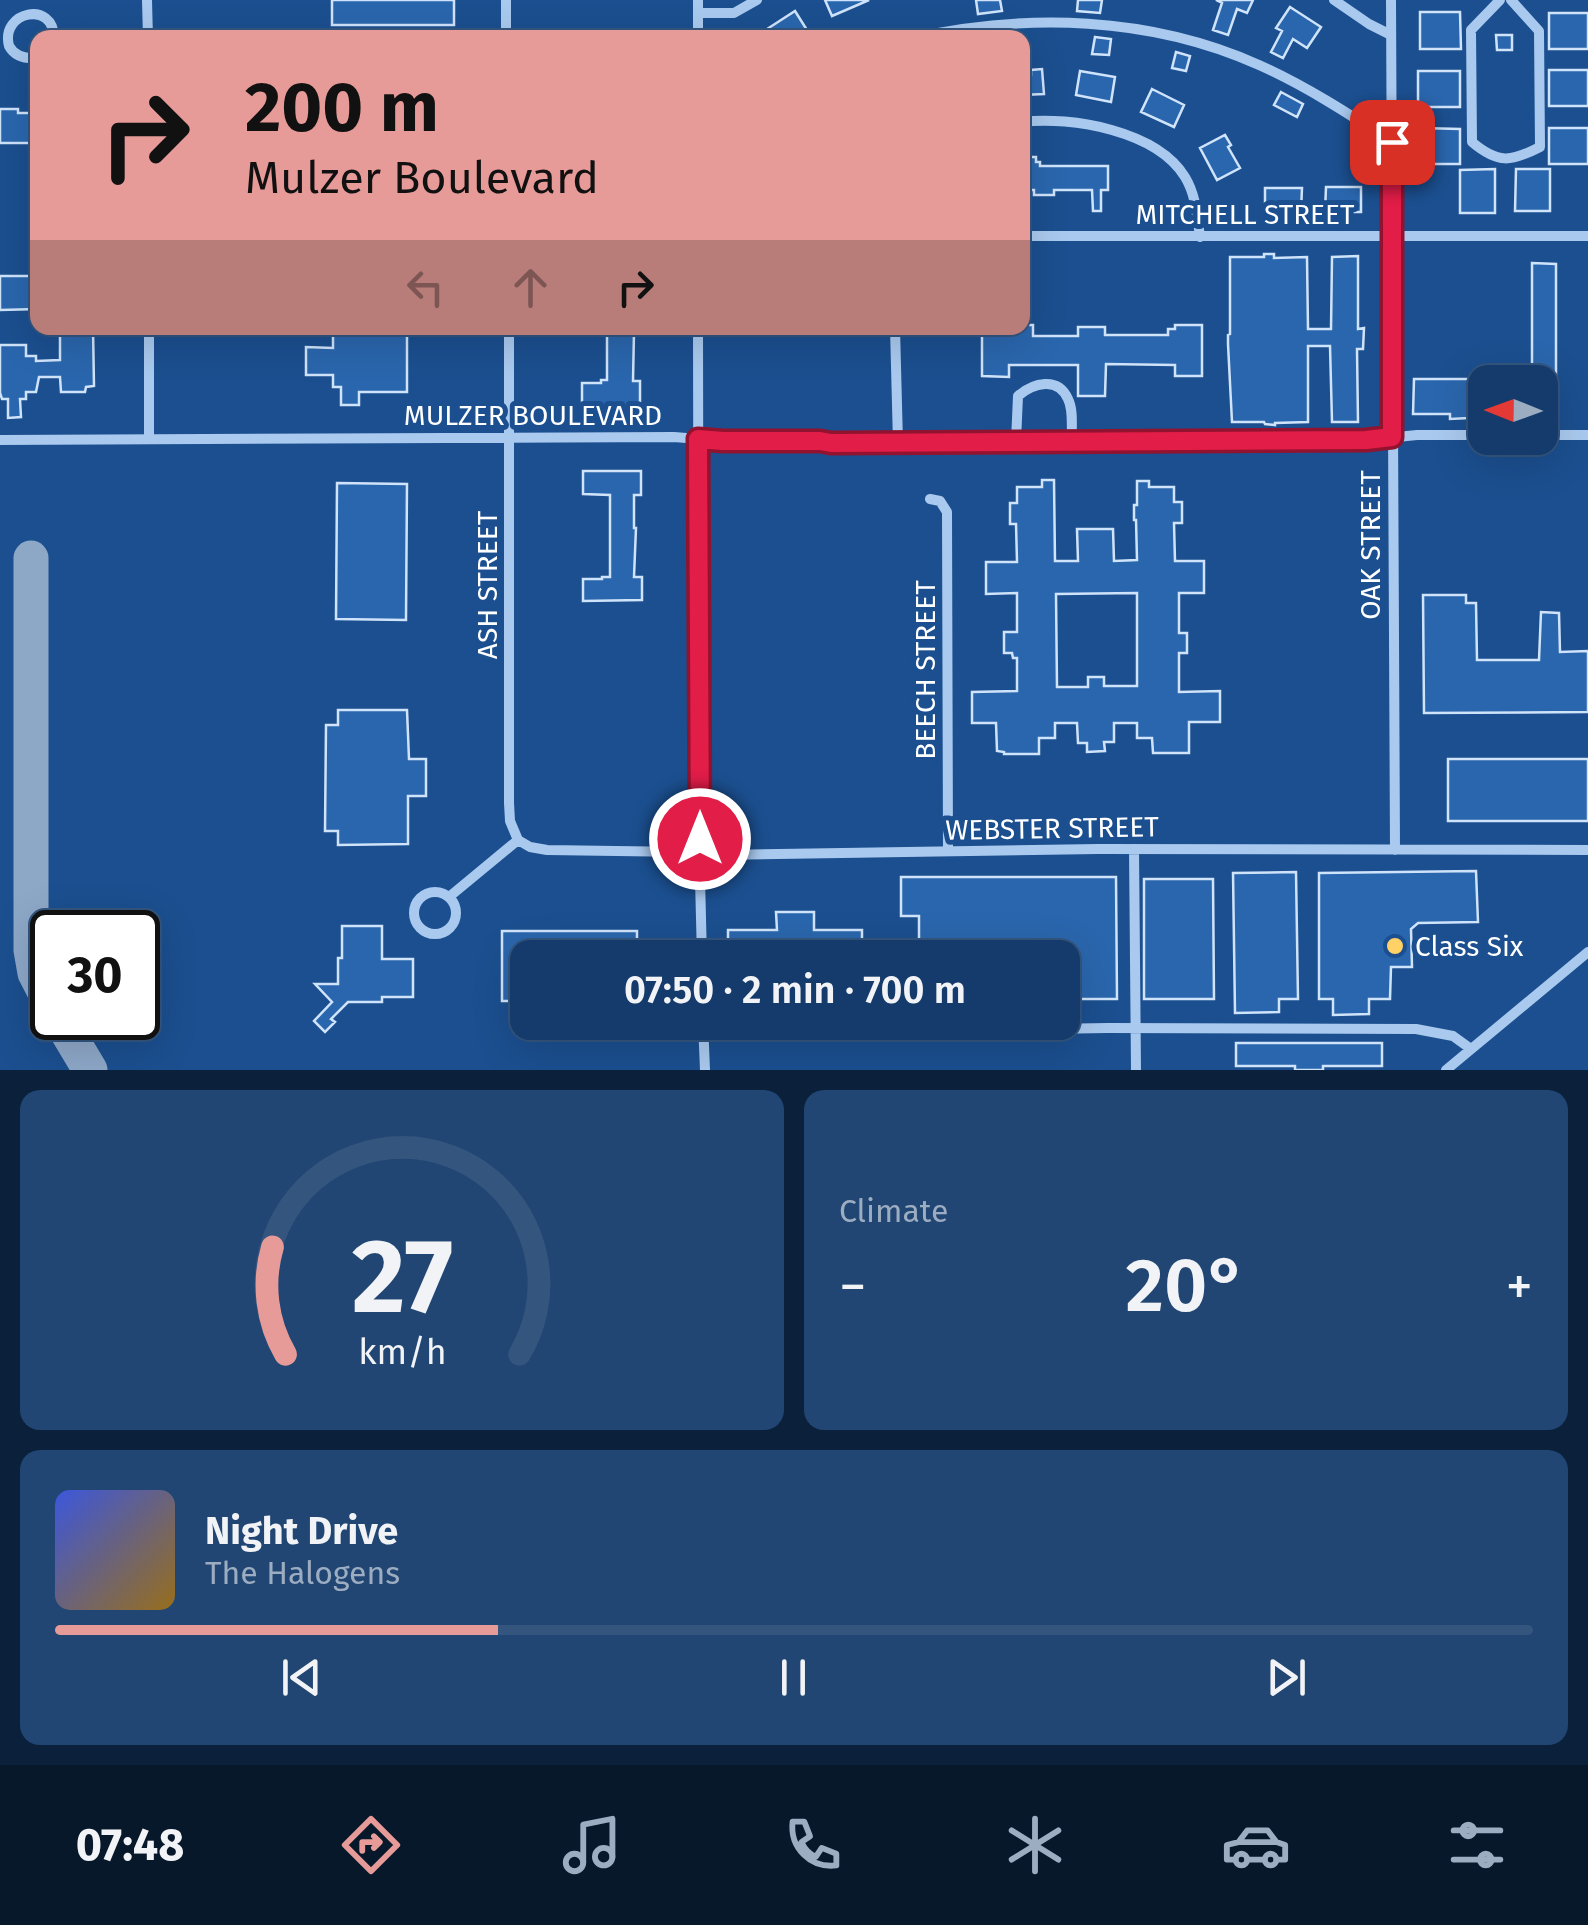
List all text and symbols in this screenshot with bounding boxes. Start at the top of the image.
text: 200 m [245,66,439,150]
icon: right [80,70,210,200]
pin [1350,100,1435,185]
icon: arrive [1365,115,1420,170]
text: Mulzer Boulevard [245,151,599,205]
street label: MITCHELL STREET [1135,198,1355,231]
icon: left [398,260,453,315]
icon: ahead [503,260,558,315]
icon: right [608,260,663,315]
north arrow [1468,365,1558,455]
map controls [1468,365,1558,455]
street label: MULZER BOULEVARD [404,399,662,432]
street label: OAK STREET [1354,470,1387,620]
street label: ASH STREET [471,510,504,659]
street label: BEECH STREET [909,580,942,760]
position arrow [648,787,752,891]
street label: WEBSTER STREET [945,810,1160,847]
speed limit sign: 30 [30,910,160,1040]
place label: Class Six [1415,930,1524,963]
marker: Class Six [1384,935,1406,957]
text: 07:50 · 2 min · 700 m [624,967,966,1013]
text: Climate [839,1192,948,1230]
text: 27 [351,1215,453,1340]
text: 20° [1126,1241,1246,1331]
text: − [839,1254,867,1320]
text: + [1506,1254,1533,1320]
text: km/h [358,1331,446,1373]
text: Night Drive [205,1508,398,1554]
text: The Halogens [205,1554,400,1592]
icon: previous [274,1650,329,1705]
icon: pause [766,1650,821,1705]
icon: next [1259,1650,1314,1705]
icon: directions [336,1810,406,1880]
icon: music [557,1810,627,1880]
icon: phone [778,1810,848,1880]
icon: climate [1000,1810,1070,1880]
icon: car [1221,1810,1291,1880]
icon: filters [1442,1810,1512,1880]
text: 07:48 [76,1818,184,1872]

